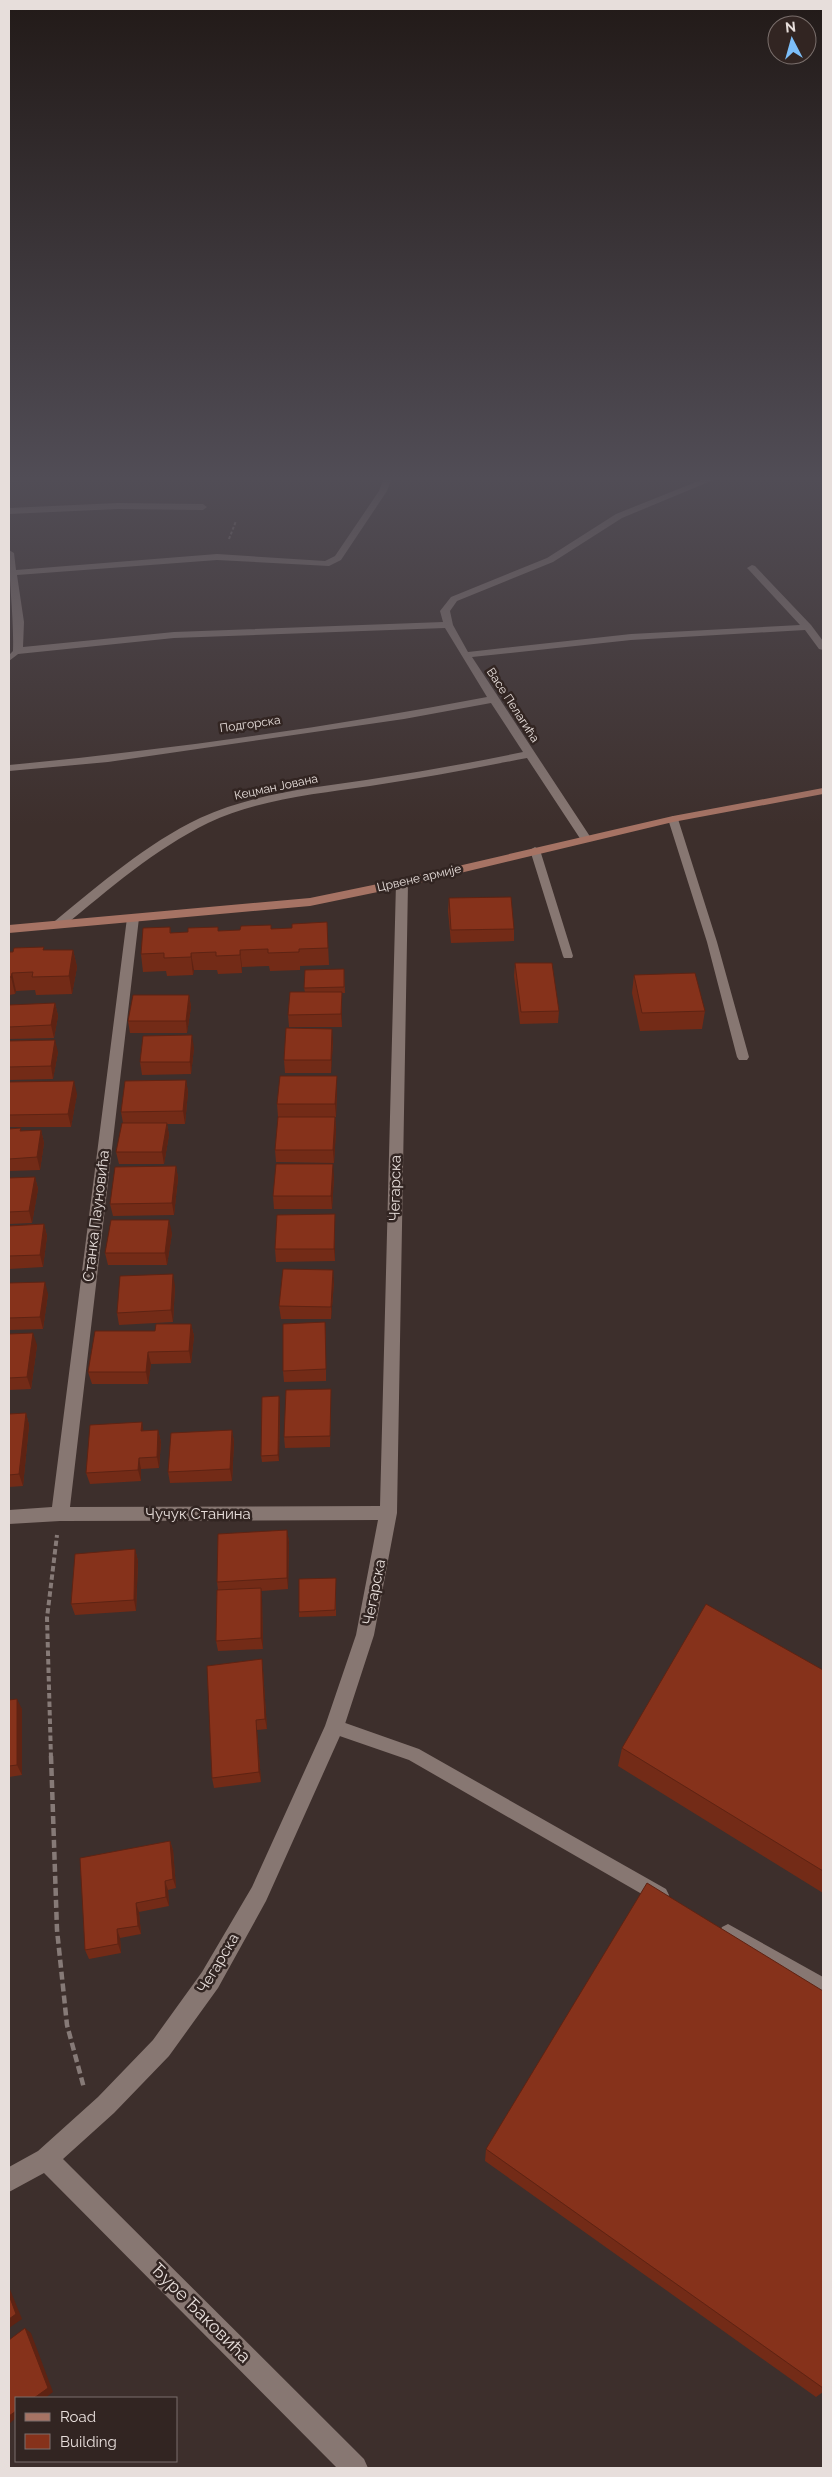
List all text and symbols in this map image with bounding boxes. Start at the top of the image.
north arrow [767,15,817,65]
text: N [784,19,797,36]
street label: Васе Пелагића [484,665,542,745]
street label: Подгорска [219,713,281,735]
street label: Кецман Јована [233,771,319,803]
street label: Црвене армије [376,862,462,894]
street label: Станка Пауновића [79,1149,113,1283]
street label: Чегарска [385,1155,405,1221]
street label: Чучук Станина [145,1505,251,1523]
street label: Чегарска [359,1558,389,1626]
street label: Чегарска [193,1930,243,1996]
street label: Ђуре Ђаковића [147,2259,255,2367]
legend [15,2397,178,2462]
text: Road [60,2408,96,2426]
text: Building [60,2433,117,2451]

